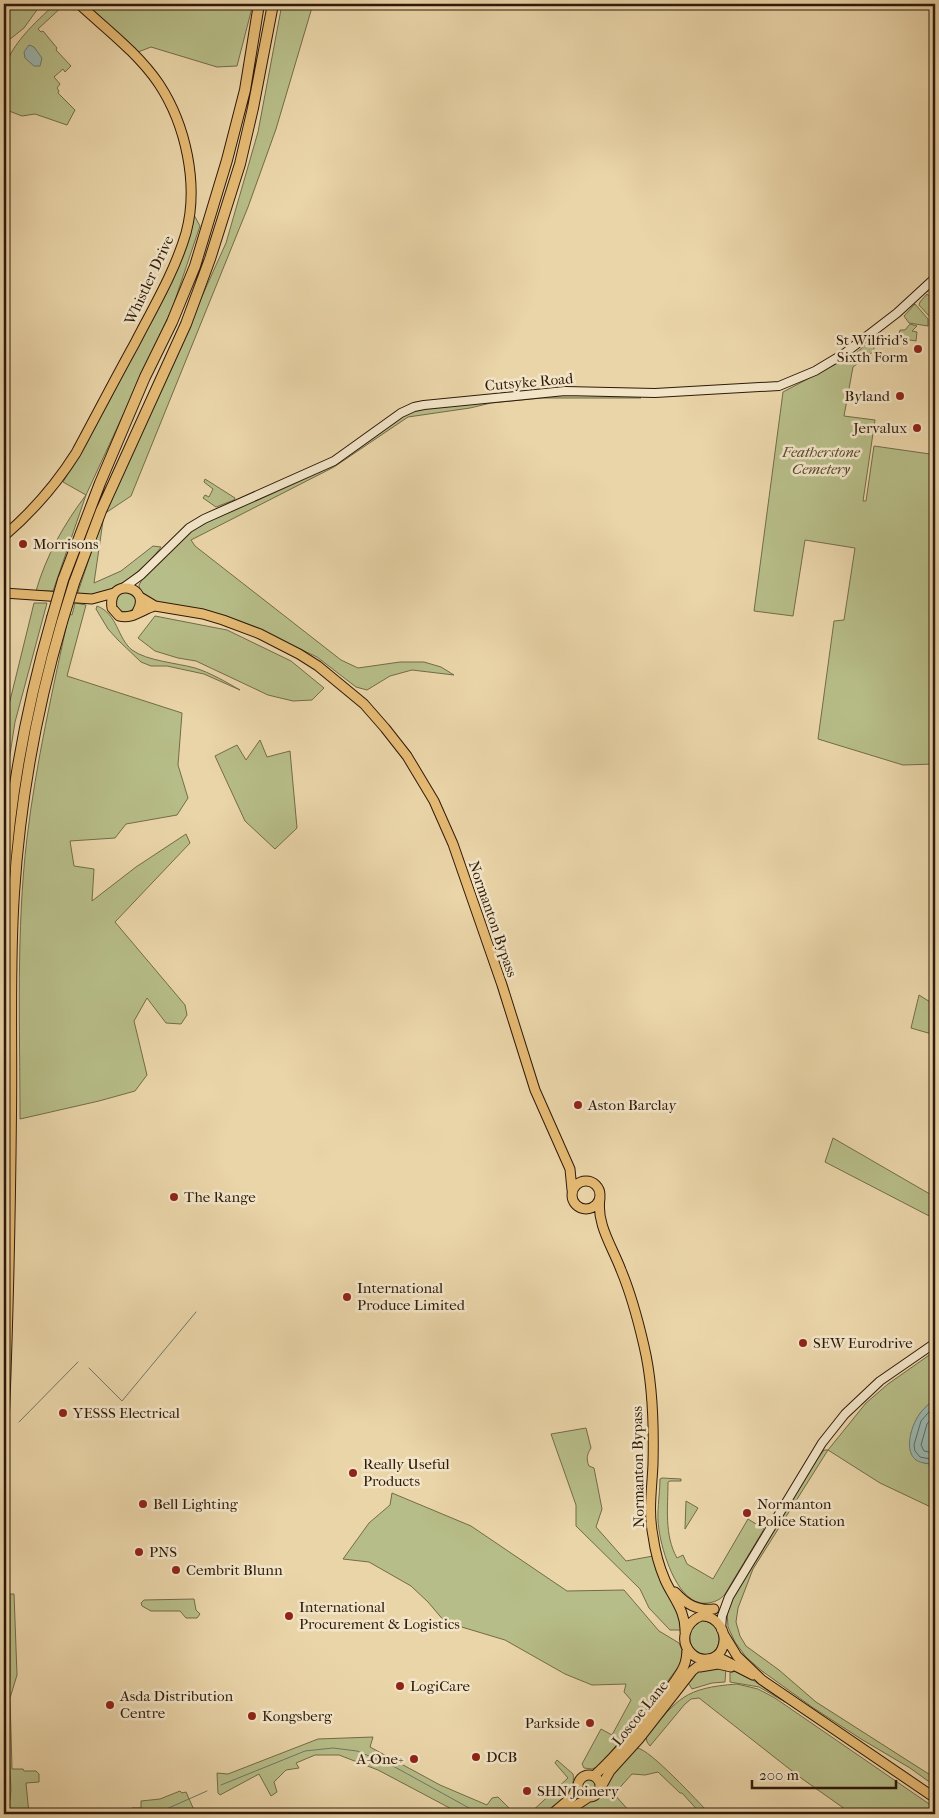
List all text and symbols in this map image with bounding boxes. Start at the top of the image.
street label: Whistler Drive [120,232,178,328]
place label: St Wilfrid's Sixth Form [836,331,909,366]
marker: St Wilfrid's Sixth Form [912,343,924,355]
street label: Cutsyke Road [484,369,575,395]
place label: Byland [844,387,891,405]
marker: Byland [894,390,906,402]
place label: Jervalux [852,419,907,437]
marker: Jervalux [911,422,923,434]
park label: Featherstone Cemetery [781,443,861,478]
place label: Morrisons [33,535,99,553]
marker: Morrisons [17,538,29,550]
street label: Normanton Bypass [465,859,521,980]
place label: Aston Barclay [587,1096,677,1114]
marker: Aston Barclay [572,1099,584,1111]
place label: The Range [184,1188,256,1206]
marker: The Range [168,1191,180,1203]
place label: International Produce Limited [357,1279,466,1314]
marker: International Produce Limited [341,1291,353,1303]
place label: SEW Eurodrive [813,1334,913,1352]
marker: SEW Eurodrive [797,1337,809,1349]
place label: YESSS Electrical [72,1404,180,1422]
street label: Normanton Bypass [628,1406,648,1528]
marker: YESSS Electrical [57,1407,69,1419]
place label: Really Useful Products [363,1455,450,1490]
marker: Really Useful Products [347,1467,359,1479]
place label: Bell Lighting [153,1495,239,1513]
place label: Normanton Police Station [757,1495,845,1530]
marker: Bell Lighting [137,1498,149,1510]
marker: Normanton Police Station [741,1507,753,1519]
place label: PNS [149,1543,177,1561]
marker: PNS [133,1546,145,1558]
place label: Cembrit Blunn [186,1561,283,1579]
marker: Cembrit Blunn [170,1564,182,1576]
place label: International Procurement & Logistics [299,1598,460,1633]
marker: International Procurement & Logistics [283,1610,295,1622]
street label: Loscoe Lane [608,1676,672,1749]
place label: LogiCare [410,1677,471,1695]
marker: LogiCare [394,1680,406,1692]
place label: Asda Distribution Centre [119,1687,233,1722]
marker: Asda Distribution Centre [104,1699,116,1711]
place label: Kongsberg [262,1707,333,1725]
marker: Kongsberg [246,1710,258,1722]
place label: Parkside [525,1714,581,1732]
marker: Parkside [584,1717,596,1729]
place label: DCB [486,1748,517,1766]
place label: A-One+ [355,1750,404,1768]
marker: DCB [470,1751,482,1763]
marker: A-One+ [408,1753,420,1765]
scale bar [752,1758,895,1790]
text: 200 m [759,1766,799,1784]
place label: SHN Joinery [537,1782,620,1800]
marker: SHN Joinery [521,1785,533,1797]

